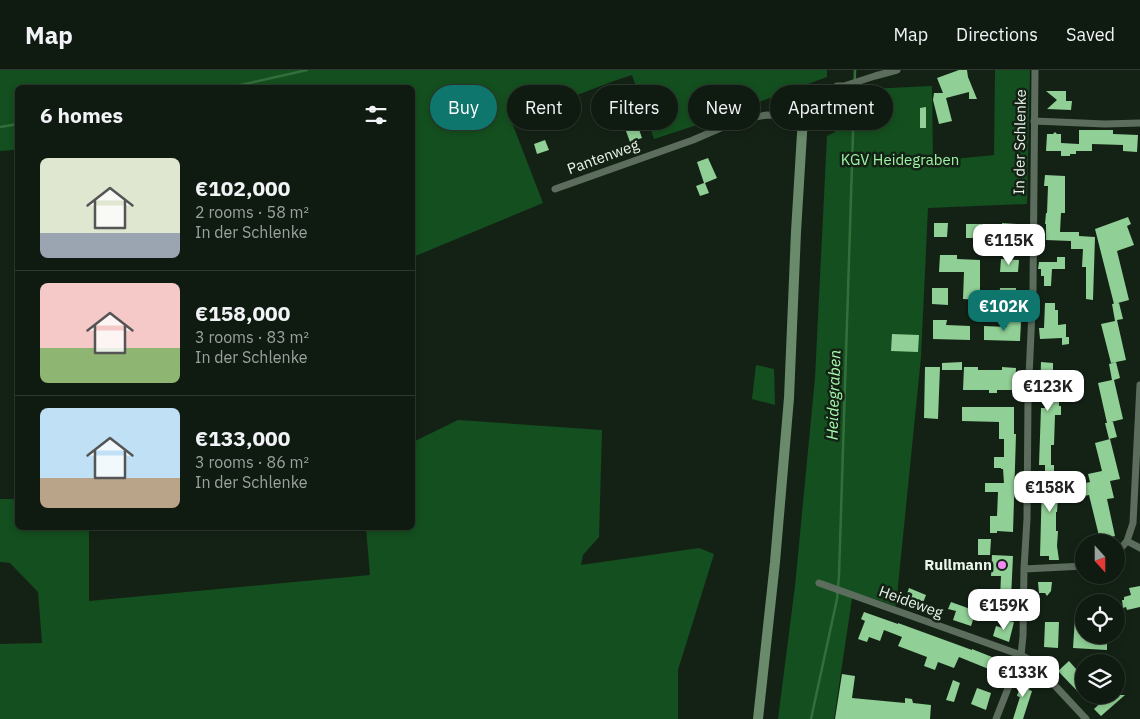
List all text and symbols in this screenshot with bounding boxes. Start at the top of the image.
text: Map [25,19,73,51]
text: Map [893,23,928,46]
text: Directions [956,23,1038,46]
text: Saved [1066,23,1115,46]
chip: Buy [430,85,497,130]
chip: Rent [507,85,581,130]
chip: Filters [591,85,678,130]
chip: New [688,85,760,130]
chip: Apartment [770,85,893,130]
street label: In der Schlenke [1009,89,1030,195]
text: 6 homes [40,101,123,129]
icon: filters [362,101,390,129]
street label: Pantenweg [564,135,641,178]
park label: KGV Heidegraben [841,150,959,169]
text: €102,000 [195,174,290,202]
icon: home [80,178,140,238]
text: 2 rooms · 58 m² [195,202,309,222]
text: In der Schlenke [195,222,308,242]
pin: €115K [974,224,1044,266]
text: €115K [984,230,1034,250]
pin: €102K [969,290,1039,332]
text: €102K [979,296,1029,316]
text: €158,000 [195,299,290,327]
icon: home [80,303,140,363]
text: 3 rooms · 83 m² [195,327,309,347]
text: In der Schlenke [195,347,308,367]
water label: Heidegraben [821,350,845,440]
pin: €123K [1013,370,1083,412]
text: €123K [1023,376,1073,396]
text: €133,000 [195,424,290,452]
icon: home [80,428,140,488]
text: 3 rooms · 86 m² [195,452,309,472]
pin: €158K [1015,470,1085,513]
text: In der Schlenke [195,472,308,492]
text: €158K [1025,477,1075,497]
north arrow [1075,534,1125,584]
map controls [1075,534,1125,704]
place label: Rullmann [924,555,992,574]
marker: Rullmann [996,559,1008,571]
street label: Heideweg [876,581,946,622]
pin: €159K [969,588,1039,631]
button: locate [1075,594,1125,644]
text: €159K [979,595,1029,615]
button: layers [1075,654,1125,704]
pin: €133K [988,656,1058,698]
text: €133K [998,662,1048,682]

